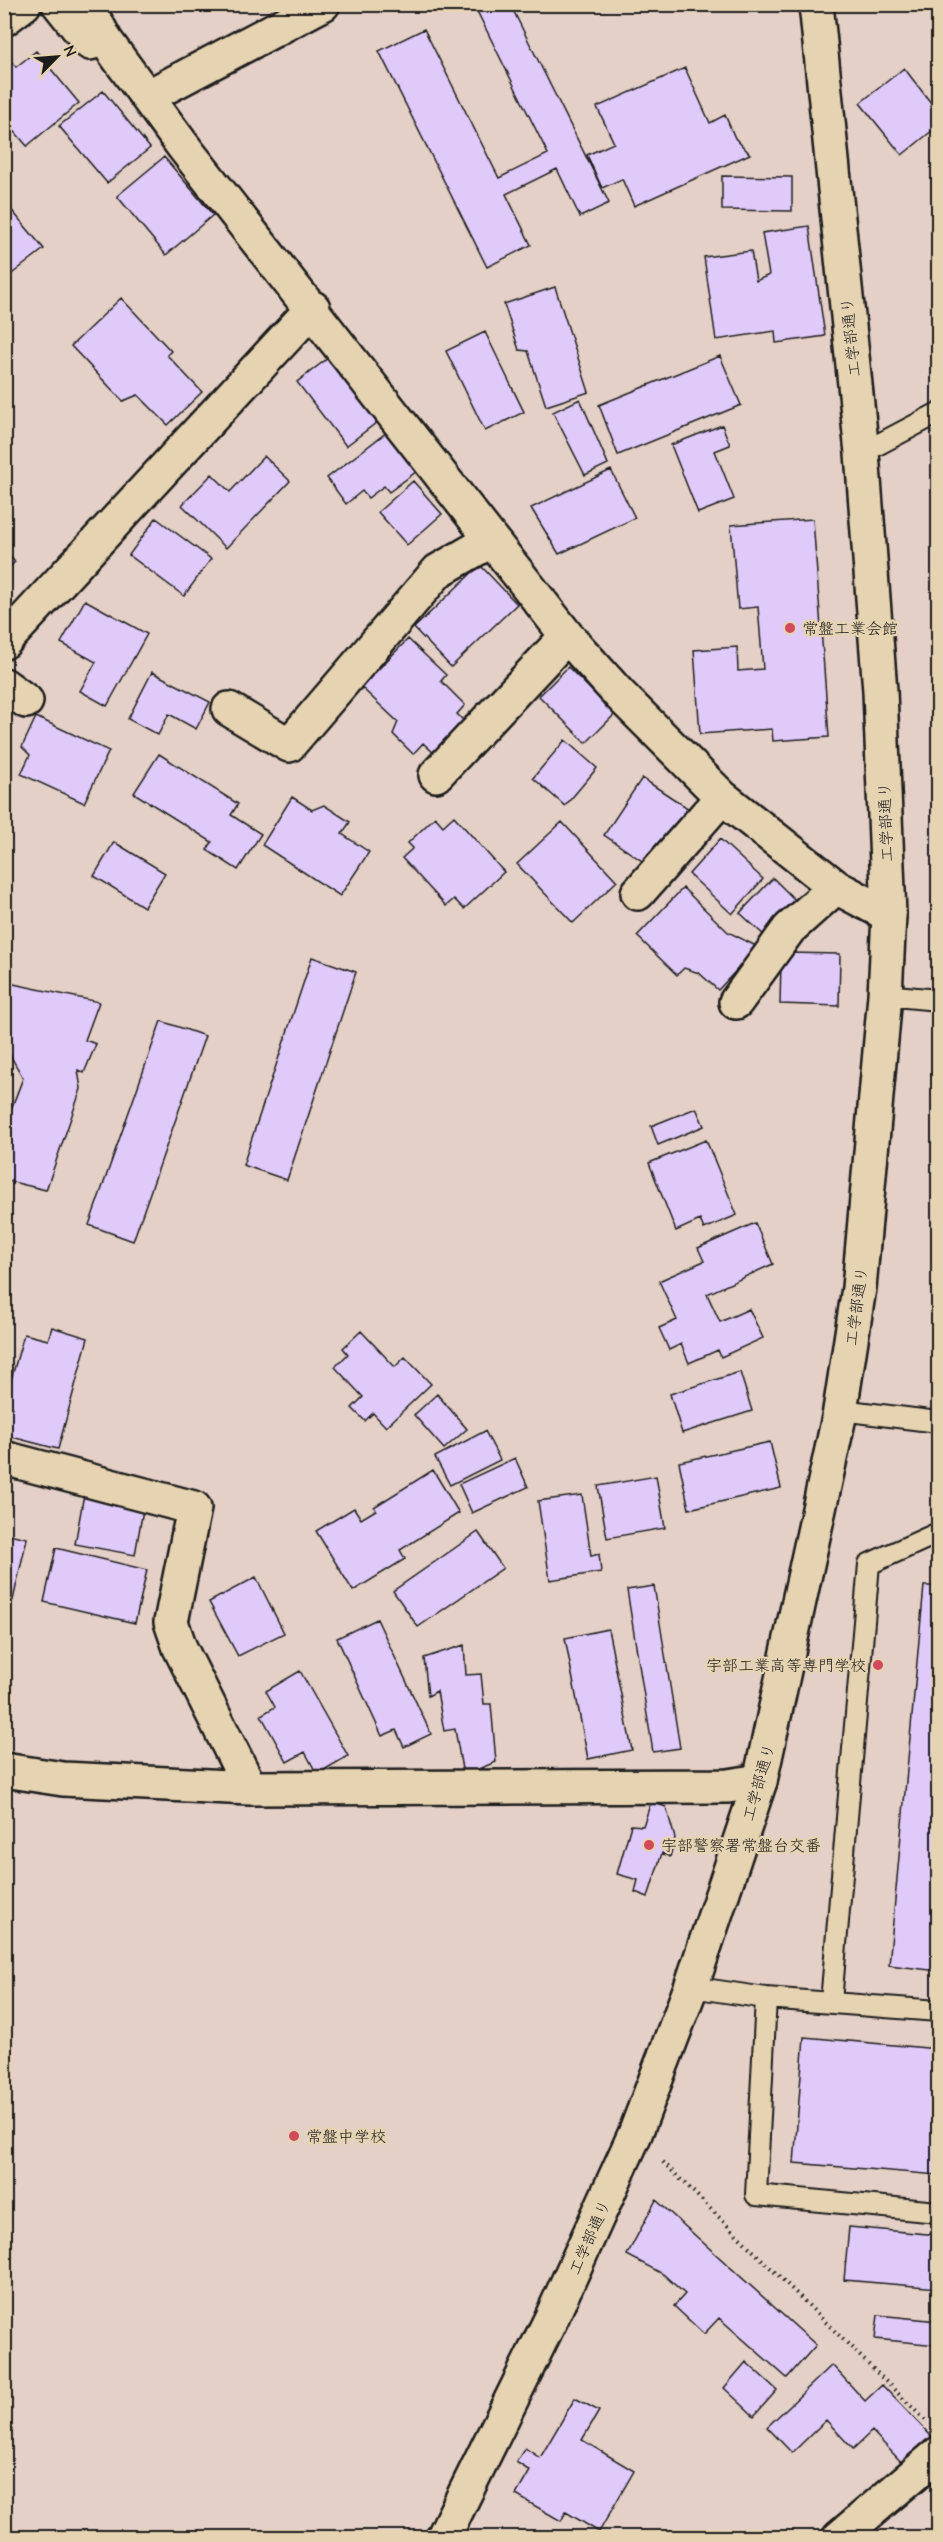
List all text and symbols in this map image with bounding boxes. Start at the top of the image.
north arrow [27,27,87,87]
text: N [59,43,80,60]
street label: 工学部通り [838,296,864,378]
place label: 常盤工業会館 [802,620,898,638]
marker: 常盤工業会館 [783,621,797,635]
street label: 工学部通り [876,782,896,862]
street label: 工学部通り [843,1265,871,1347]
place label: 宇部工業高等専門学校 [706,1657,866,1675]
marker: 宇部工業高等専門学校 [871,1658,885,1672]
street label: 工学部通り [739,1741,779,1823]
place label: 宇部警察署常盤台交番 [661,1837,821,1855]
marker: 宇部警察署常盤台交番 [642,1838,656,1852]
place label: 常盤中学校 [306,2128,386,2146]
marker: 常盤中学校 [287,2129,301,2143]
street label: 工学部通り [565,2197,614,2278]

